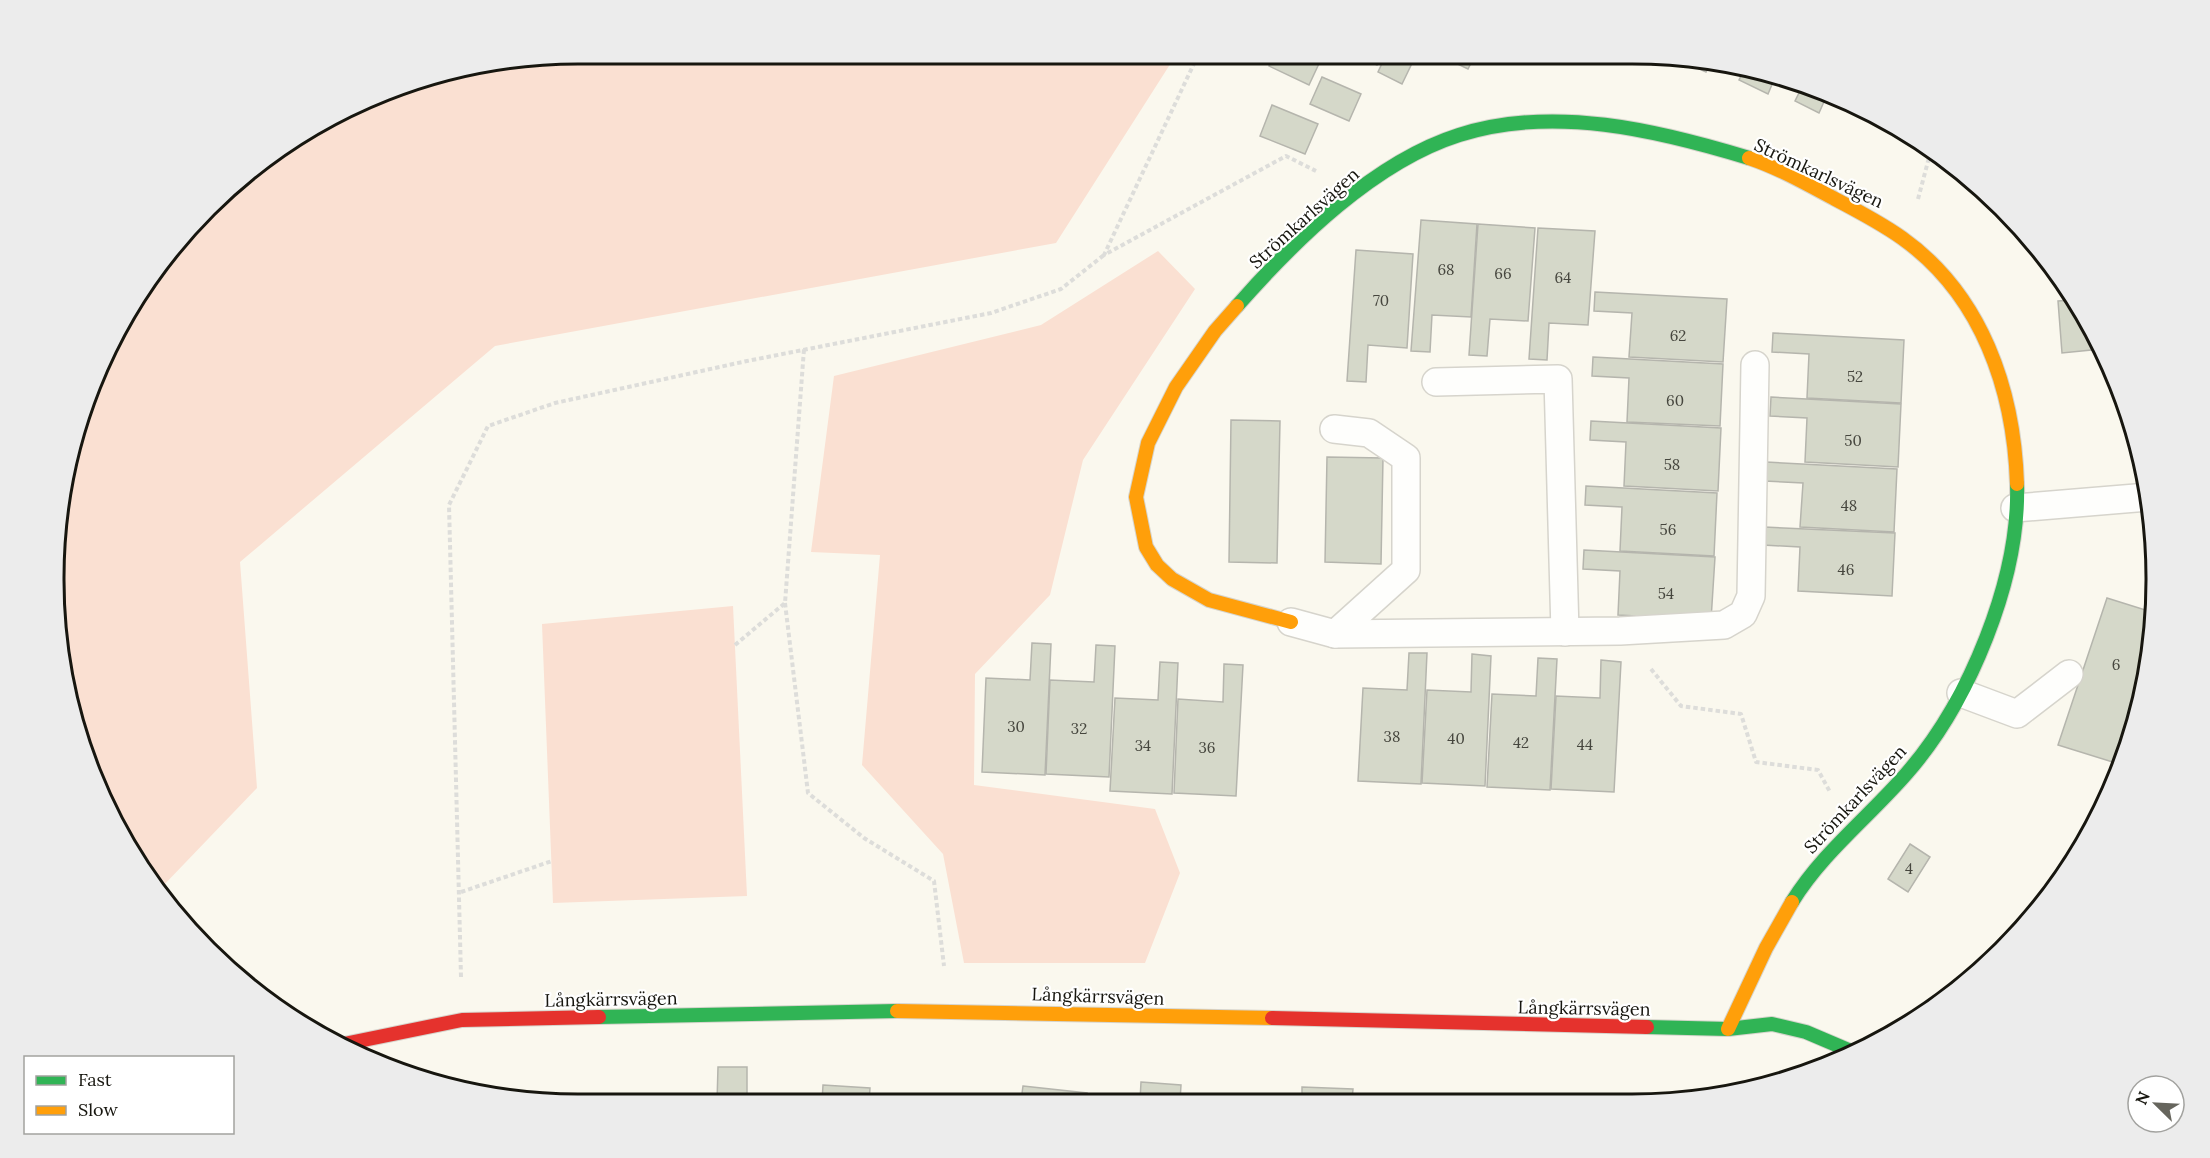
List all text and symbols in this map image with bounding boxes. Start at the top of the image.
street label: Strömkarlsvägen [1751,133,1887,213]
street label: Strömkarlsvägen [1244,163,1364,273]
house number: 68 [1437,260,1455,279]
house number: 66 [1494,264,1512,283]
house number: 64 [1555,268,1571,287]
house number: 70 [1373,291,1389,310]
house number: 62 [1670,326,1686,345]
house number: 52 [1847,367,1863,386]
house number: 60 [1666,391,1684,410]
house number: 50 [1844,431,1862,450]
house number: 58 [1664,455,1680,474]
house number: 48 [1841,496,1857,515]
house number: 56 [1660,520,1676,539]
house number: 46 [1838,560,1854,579]
house number: 54 [1658,584,1674,603]
house number: 6 [2112,655,2120,674]
house number: 30 [1007,717,1025,736]
house number: 32 [1071,719,1087,738]
house number: 38 [1384,727,1400,746]
house number: 40 [1447,729,1465,748]
house number: 42 [1513,733,1529,752]
house number: 44 [1577,735,1593,754]
house number: 34 [1135,736,1151,755]
house number: 36 [1198,738,1216,757]
street label: Strömkarlsvägen [1799,740,1911,858]
house number: 4 [1905,859,1913,878]
street label: Långkärrsvägen [1031,982,1165,1010]
street label: Långkärrsvägen [544,986,678,1012]
street label: Långkärrsvägen [1517,995,1651,1021]
legend [24,1056,234,1134]
text: Fast [78,1068,112,1091]
north arrow [2126,1074,2186,1134]
text: N [2131,1088,2154,1108]
text: Slow [78,1098,118,1121]

